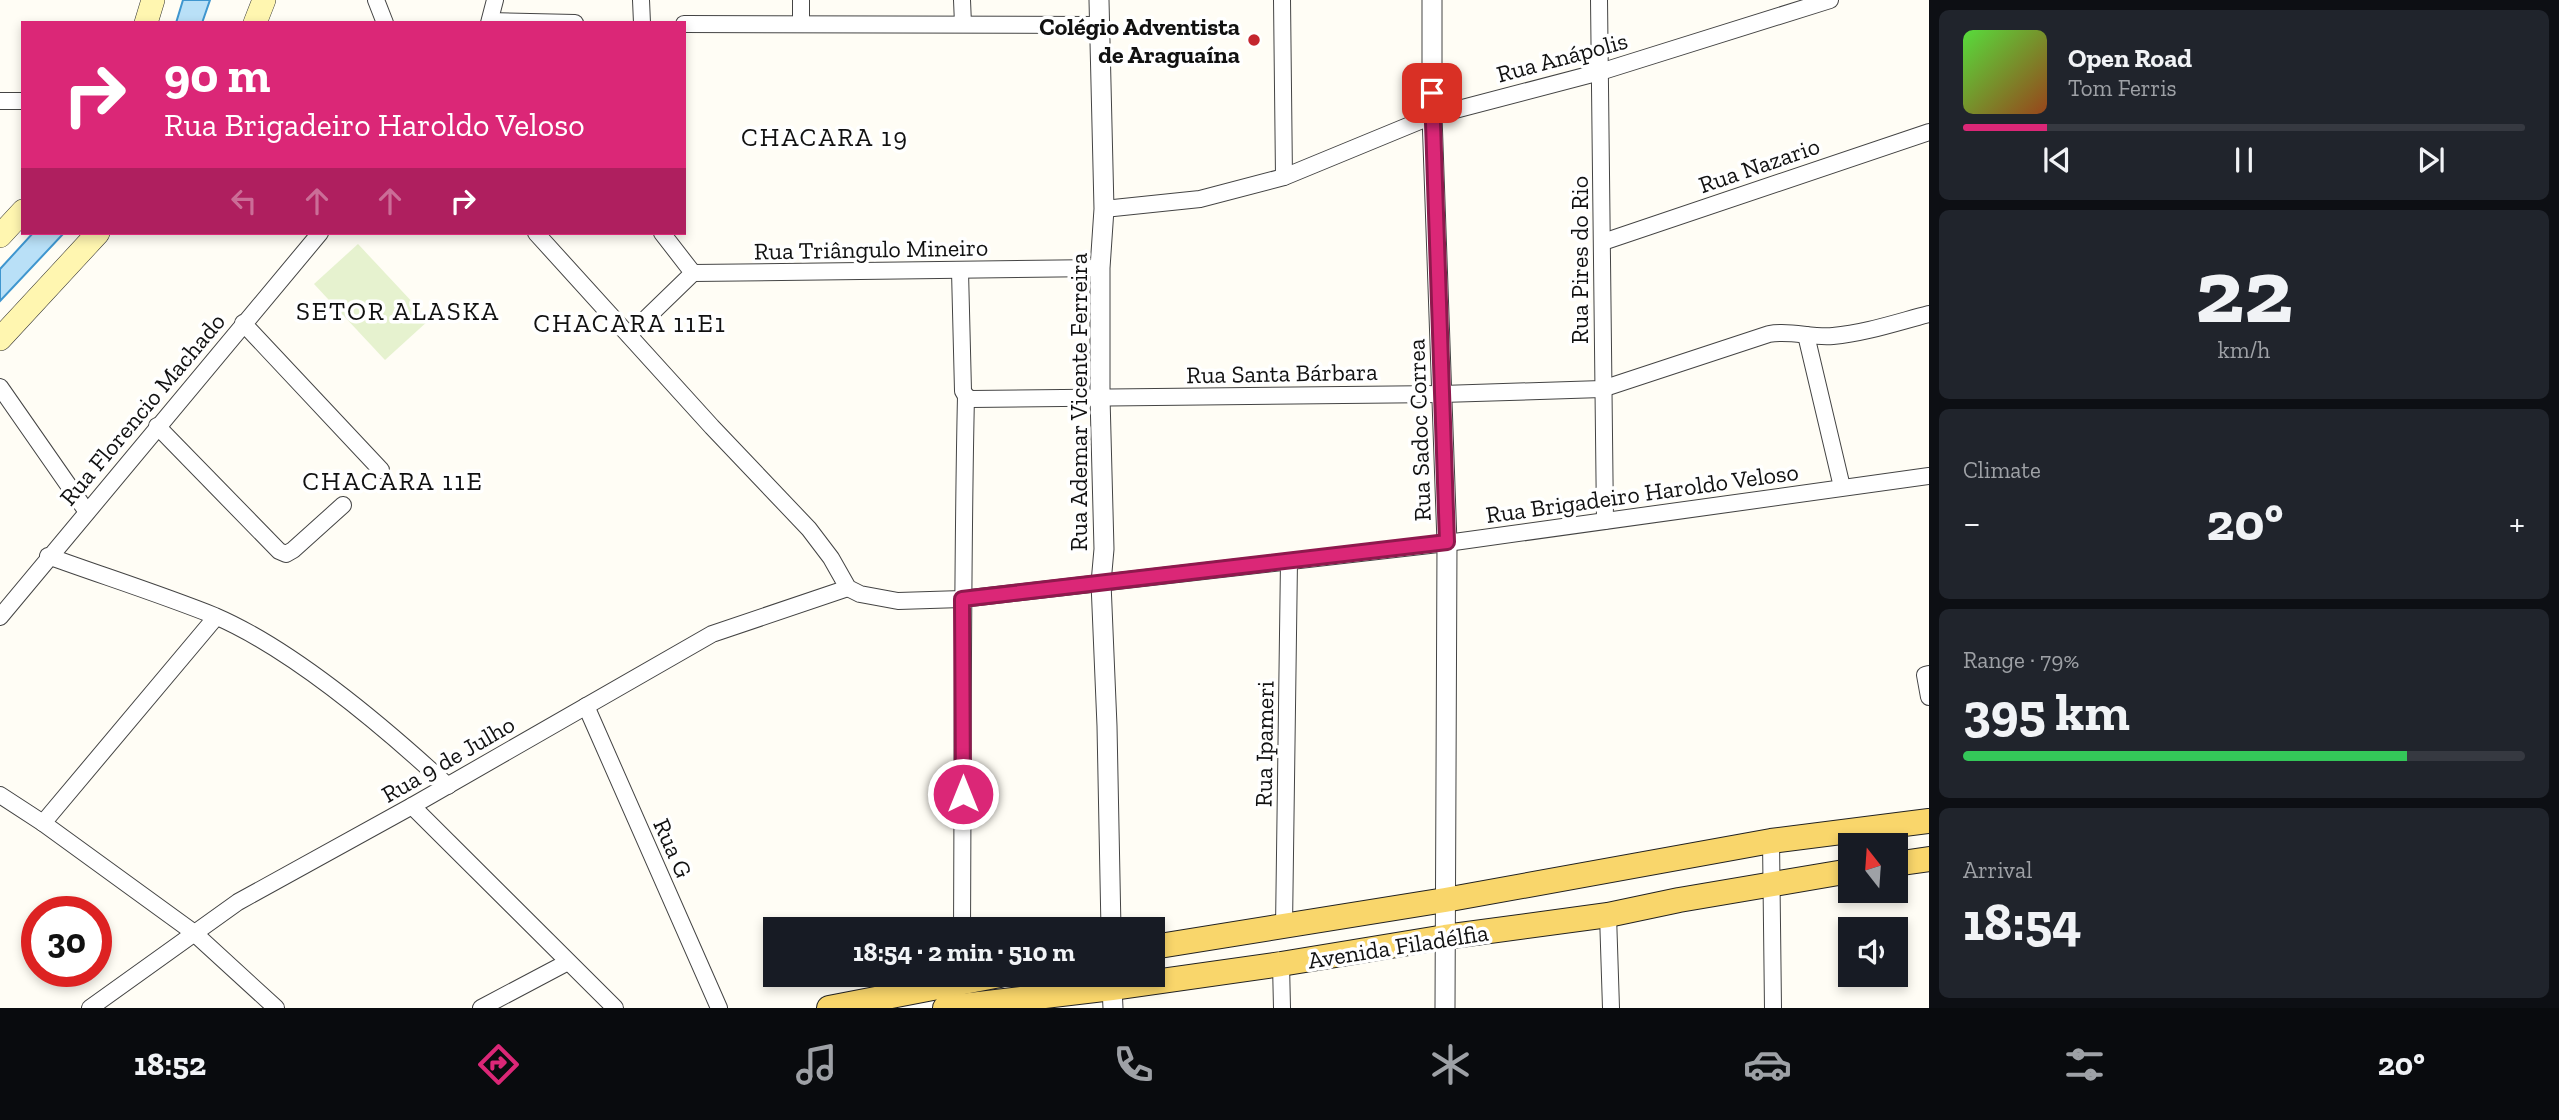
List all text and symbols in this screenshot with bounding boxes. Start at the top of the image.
place label: Colégio Adventista de Araguaína [1039,12,1240,69]
street label: Rua Anápolis [1493,26,1631,88]
marker: Colégio Adventista de Araguaína [1246,32,1262,48]
text: Open Road [2068,42,2192,74]
text: 90 m [164,46,271,105]
icon: right [49,49,140,140]
pin [1402,63,1462,123]
icon: arrive [1413,74,1451,112]
text: Tom Ferris [2068,74,2177,102]
text: Rua Brigadeiro Haroldo Veloso [164,106,585,144]
district label: CHACARA 19 [741,121,909,153]
street label: Rua Nazario [1695,131,1823,199]
icon: previous [2038,141,2076,179]
icon: pause [2225,141,2263,179]
icon: next [2412,141,2450,179]
street label: Rua Pires do Rio [1565,176,1594,344]
icon: left [225,182,263,220]
icon: ahead [298,182,336,220]
icon: ahead [371,182,409,220]
icon: right [444,182,482,220]
street label: Rua Triângulo Mineiro [754,232,988,266]
text: 22 [2195,236,2293,345]
street label: Rua Ademar Vicente Ferreira [1064,252,1093,551]
district label: SETOR ALASKA [296,295,500,327]
street label: Rua Florencio Machado [53,307,231,511]
district label: CHACARA 11E1 [533,307,727,339]
text: km/h [2218,336,2270,364]
street label: Rua Sadoc Correa [1401,338,1437,522]
street label: Rua Santa Bárbara [1186,357,1378,389]
text: Climate [1963,456,2041,484]
street label: Rua Brigadeiro Haroldo Veloso [1484,457,1800,529]
district label: CHACARA 11E [302,465,484,497]
text: 20° [2207,491,2283,553]
text: − [1963,500,1981,546]
text: + [2509,500,2525,546]
text: Range · 79% [1963,646,2079,674]
street label: Rua Ipameri [1248,680,1280,807]
text: 395 km [1963,681,2130,743]
street label: Rua 9 de Julho [376,709,520,809]
position arrow [926,757,1000,831]
street label: Rua G [647,814,699,882]
north arrow [1838,833,1908,903]
map controls [1838,833,1908,987]
text: Arrival [1963,856,2032,884]
text: 18:54 [1963,891,2082,953]
speed limit sign: 30 [21,896,112,987]
street label: Avenida Filadélfia [1306,917,1491,975]
button: sound [1838,917,1908,987]
text: 18:54 · 2 min · 510 m [853,936,1075,968]
icon: directions [474,1040,523,1089]
icon: music [792,1040,841,1089]
icon: phone [1109,1040,1158,1089]
icon: climate [1426,1040,1475,1089]
icon: car [1743,1040,1792,1089]
icon: filters [2060,1040,2109,1089]
text: 18:52 [134,1045,206,1083]
text: 20° [2378,1045,2425,1083]

